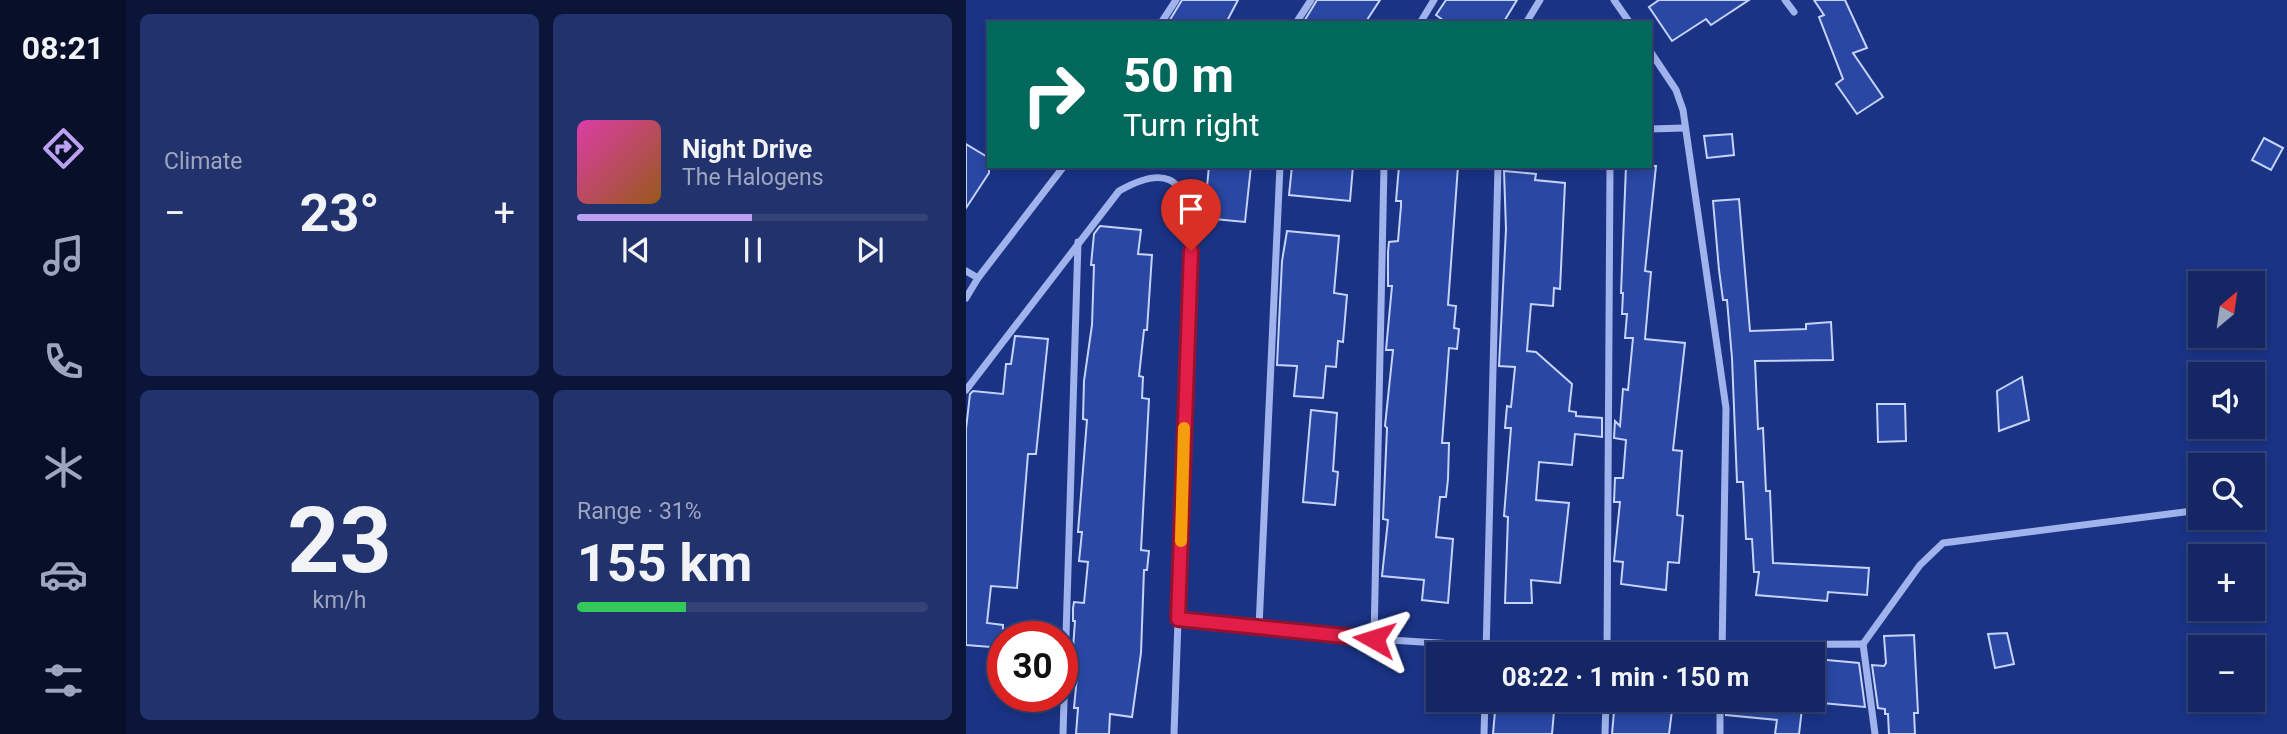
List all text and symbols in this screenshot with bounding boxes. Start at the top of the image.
text: 08:21 [22,29,104,67]
text: 50 m [1123,47,1234,104]
icon: right [1008,49,1099,140]
text: Turn right [1123,106,1259,144]
icon: directions [39,124,88,173]
text: Night Drive [682,134,812,164]
text: Climate [164,148,243,175]
text: The Halogens [682,164,824,191]
pin [1161,179,1221,251]
text: 23° [300,183,380,244]
icon: arrive [1172,190,1210,228]
text: − [164,191,186,235]
text: + [493,191,515,235]
icon: music [39,231,88,280]
icon: previous [617,231,655,269]
icon: pause [734,231,772,269]
icon: next [851,231,889,269]
north arrow [2188,271,2264,348]
map controls [2188,271,2265,712]
icon: phone [39,337,88,386]
button: sound [2188,362,2265,439]
icon: climate [39,443,88,492]
button: search [2188,453,2265,530]
text: 23 [287,488,392,594]
text: Range · 31% [577,498,702,525]
text: 155 km [577,533,752,594]
button: + [2188,544,2265,621]
icon: car [39,550,88,599]
text: km/h [313,587,367,614]
position arrow [1337,602,1411,676]
speed limit sign: 30 [987,621,1078,712]
button: − [2188,635,2265,712]
icon: filters [39,656,88,705]
text: 08:22 · 1 min · 150 m [1502,662,1749,692]

